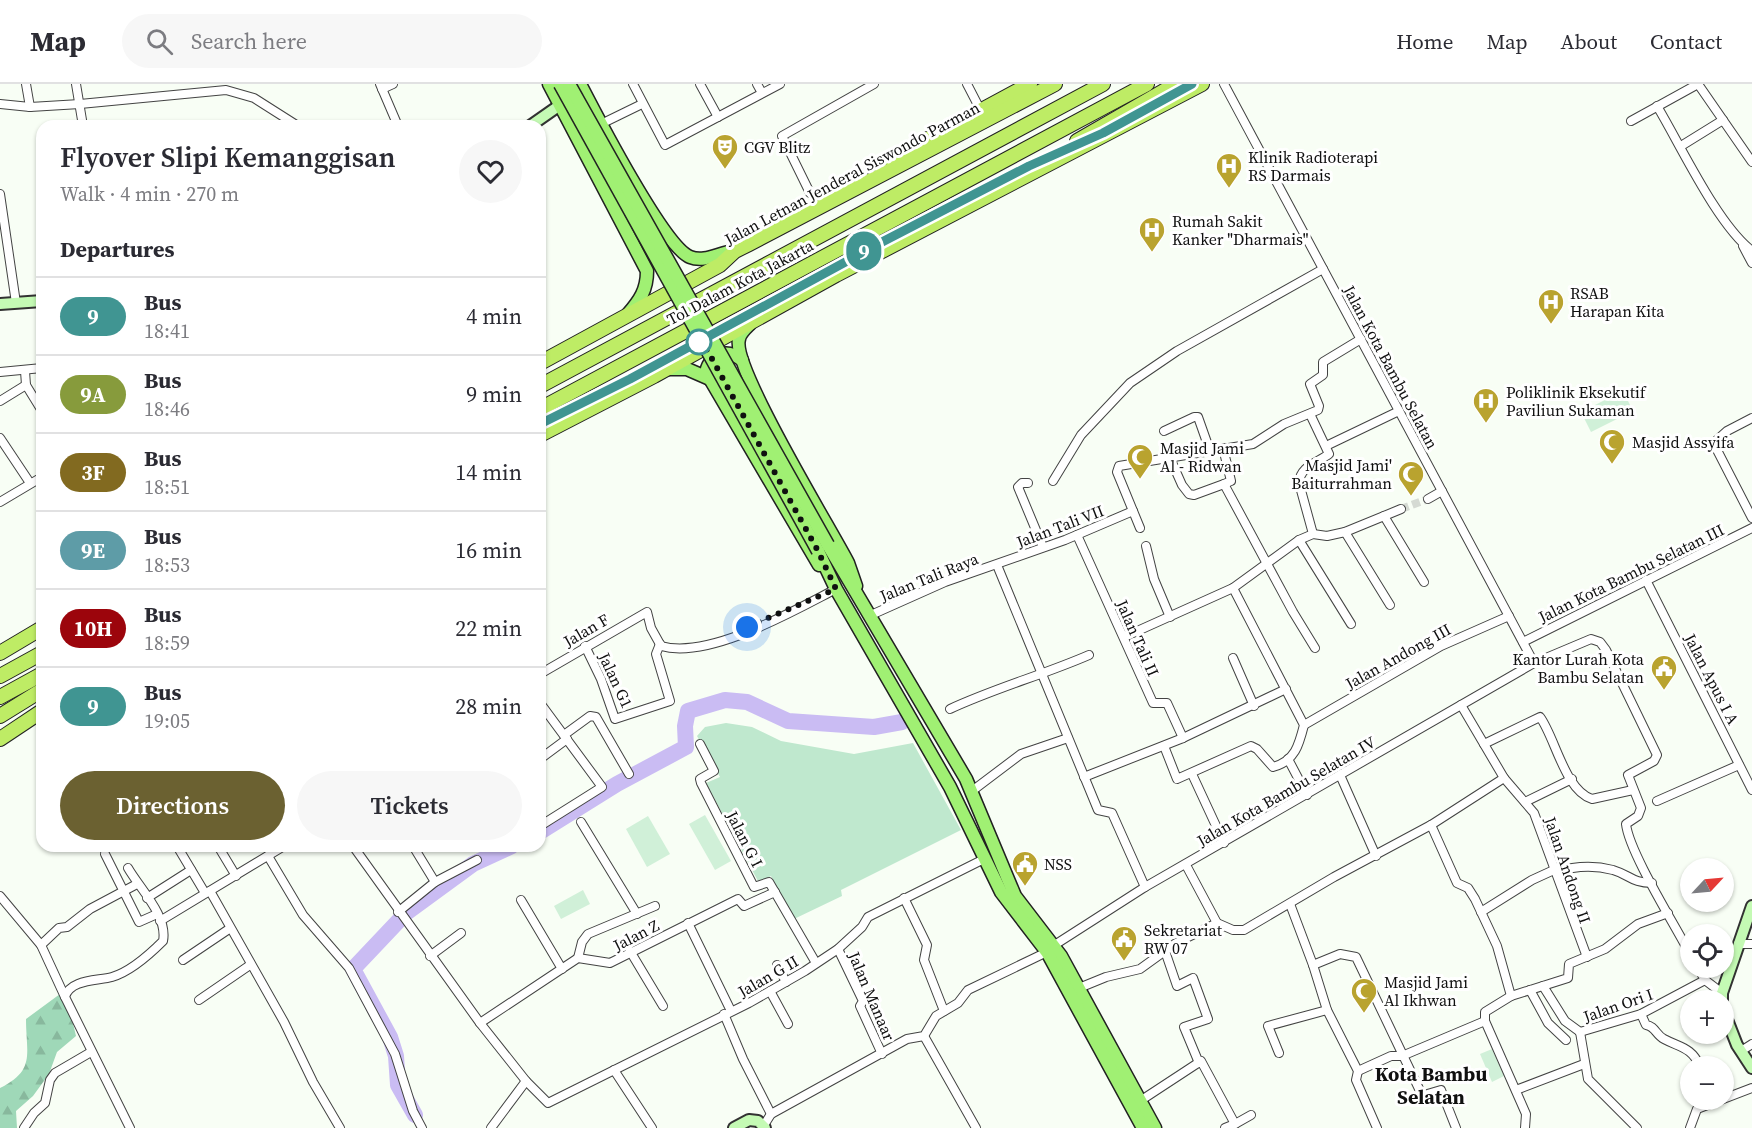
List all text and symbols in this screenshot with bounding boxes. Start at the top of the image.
search box [122,14,542,68]
text: Map [30,22,86,60]
icon: search [143,25,176,58]
text: Search here [191,26,307,56]
text: Home [1396,27,1454,56]
text: Map [1487,27,1528,56]
text: About [1561,27,1617,56]
text: Contact [1650,27,1722,56]
street label: Jalan Letnan Jenderal Siswondo Parman [720,96,984,250]
theatre icon: CGV Blitz [710,132,740,170]
place label: CGV Blitz [744,136,810,158]
text: Flyover Slipi Kemanggisan [60,138,396,176]
button: heart [459,140,522,203]
place label: Klinik Radioterapi RS Darmais [1248,146,1378,186]
hospital icon: Klinik Radioterapi RS Darmais [1214,151,1244,189]
text: Walk · 4 min · 270 m [60,180,239,208]
place label: Rumah Sakit Kanker "Dharmais" [1172,210,1309,250]
hospital icon: Rumah Sakit Kanker "Dharmais" [1137,215,1167,253]
line badge: 9 [844,232,884,270]
text: Departures [60,234,174,264]
street label: Tol Dalam Kota Jakarta [663,234,818,330]
text: 9 [858,237,870,266]
street label: Jalan Kota Bambu Selatan [1338,280,1444,453]
place label: RSAB Harapan Kita [1570,282,1665,322]
text: Bus [144,287,181,317]
hospital icon: RSAB Harapan Kita [1536,287,1566,325]
text: 4 min [466,301,522,331]
text: 9 [87,302,99,331]
text: 18:41 [144,317,190,345]
unlabelled marker [686,329,712,355]
text: Bus [144,365,181,395]
text: 9 min [466,379,522,409]
text: 9A [80,380,106,409]
place label: Poliklinik Eksekutif Paviliun Sukaman [1506,381,1647,421]
hospital icon: Poliklinik Eksekutif Paviliun Sukaman [1471,386,1501,424]
text: 18:46 [144,395,190,423]
mosque icon: Masjid Assyifa [1597,427,1627,465]
place label: Masjid Assyifa [1632,431,1735,453]
place label: Masjid Jami Al - Ridwan [1160,437,1244,477]
mosque icon: Masjid Jami Al - Ridwan [1125,442,1155,480]
text: Bus [144,443,181,473]
place label: Masjid Jami' Baiturrahman [1291,454,1392,494]
text: 14 min [455,457,522,487]
text: 3F [81,458,105,487]
mosque icon: Masjid Jami' Baiturrahman [1396,459,1426,497]
text: 18:51 [144,473,190,501]
street label: Jalan Tali VII [1012,499,1107,553]
street label: Jalan Kota Bambu Selatan III [1534,518,1728,628]
text: Bus [144,521,181,551]
text: 16 min [455,535,522,565]
text: 9E [81,536,105,565]
street label: Jalan Tali Raya [876,547,982,607]
text: 18:53 [144,551,190,579]
street label: Jalan Tali II [1111,595,1165,680]
text: Bus [144,599,181,629]
street label: Jalan F [558,608,613,652]
your location [732,612,762,642]
text: 22 min [455,613,522,643]
text: 10H [74,614,112,643]
street label: Jalan Andong III [1340,618,1455,695]
text: 18:59 [144,629,190,657]
street label: Jalan Apus I A [1679,629,1745,729]
street label: Jalan G1 [593,648,638,711]
place label: Kantor Lurah Kota Bambu Selatan [1512,648,1645,688]
public building icon: Kantor Lurah Kota Bambu Selatan [1649,653,1679,691]
text: Bus [144,677,181,707]
text: 28 min [455,691,522,721]
text: 9 [87,692,99,721]
text: 19:05 [144,707,190,735]
street label: Jalan Kota Bambu Selatan IV [1192,731,1380,852]
button: Directions [60,771,285,840]
button: Tickets [297,771,522,840]
street label: Jalan G I [721,806,769,871]
street label: Jalan Andong II [1539,813,1597,926]
public building icon: NSS [1010,849,1040,887]
place label: NSS [1044,853,1072,875]
north arrow [1680,858,1734,912]
map controls [1680,858,1734,1110]
street label: Jalan Z [608,914,663,956]
place label: Sekretariat RW 07 [1144,919,1223,959]
public building icon: Sekretariat RW 07 [1109,924,1139,962]
button: locate [1680,924,1734,978]
street label: Jalan Manaar [843,947,901,1044]
street label: Jalan G II [733,950,802,1003]
place label: Masjid Jami Al Ikhwan [1384,971,1468,1011]
mosque icon: Masjid Jami Al Ikhwan [1349,976,1379,1014]
street label: Jalan Ori I [1579,983,1656,1028]
button: + [1680,990,1734,1044]
button: − [1680,1056,1734,1110]
district label: Kota Bambu Selatan [1375,1060,1487,1111]

